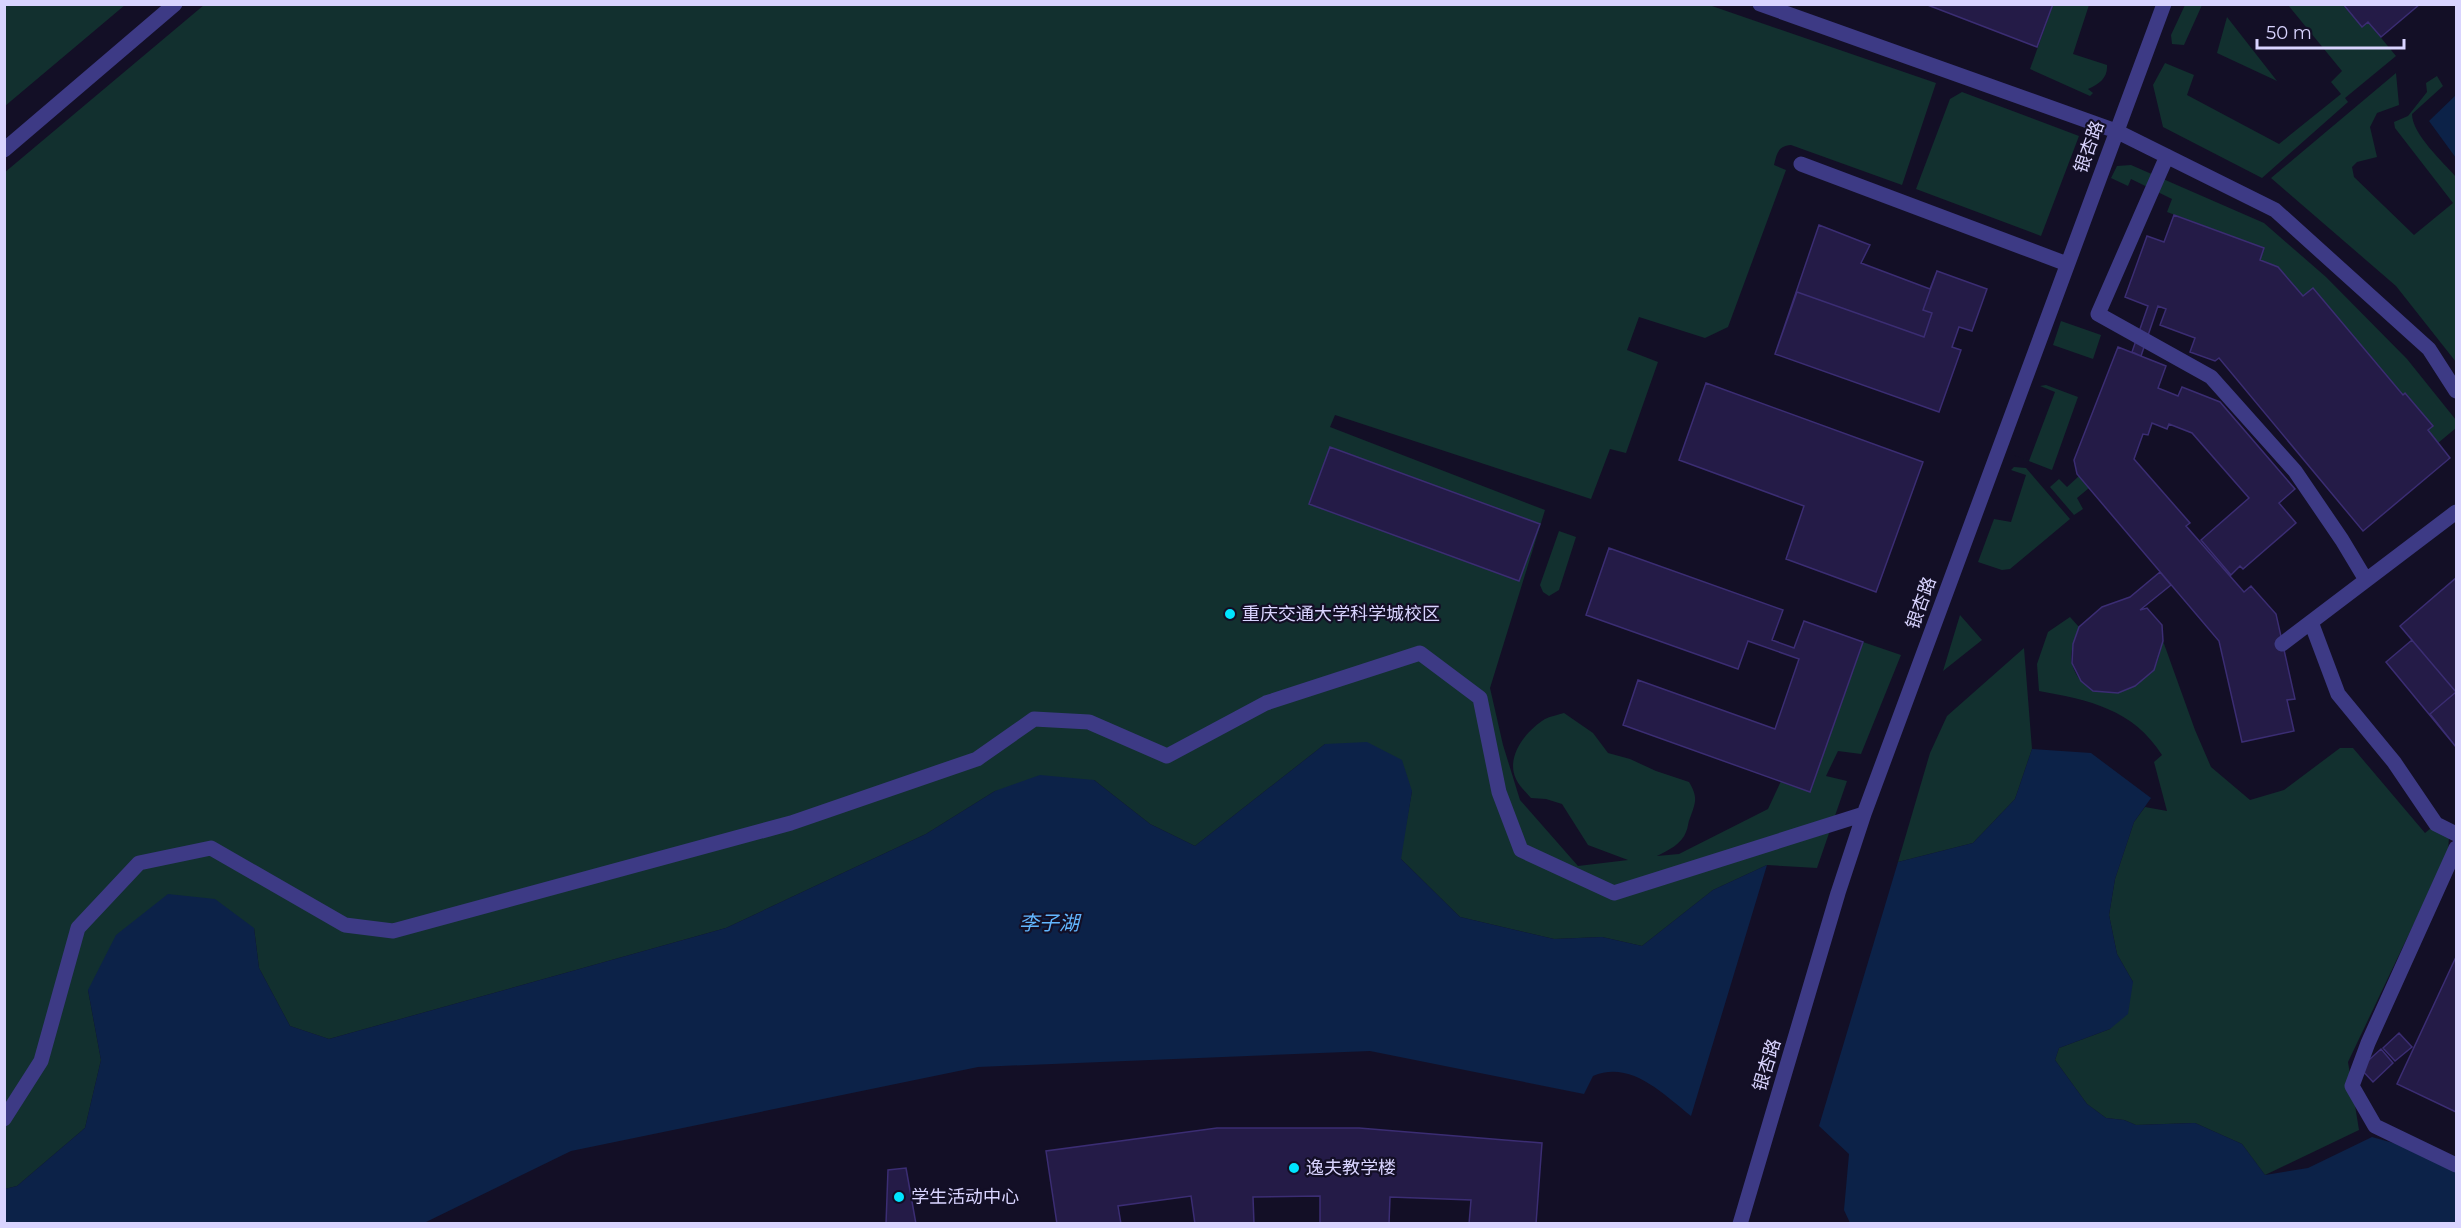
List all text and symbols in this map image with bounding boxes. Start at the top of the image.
scale bar [2257,12,2404,50]
text: 50 m [2266,22,2312,44]
street label: 银杏路 [2069,118,2109,176]
street label: 银杏路 [1901,574,1941,632]
place label: 重庆交通大学科学城校区 [1242,603,1440,625]
marker: 重庆交通大学科学城校区 [1223,607,1237,621]
water label: 李子湖 [1019,911,1082,935]
street label: 银杏路 [1749,1036,1785,1094]
place label: 逸夫教学楼 [1306,1157,1396,1179]
marker: 逸夫教学楼 [1287,1161,1301,1175]
place label: 学生活动中心 [911,1186,1019,1208]
marker: 学生活动中心 [892,1190,906,1204]

